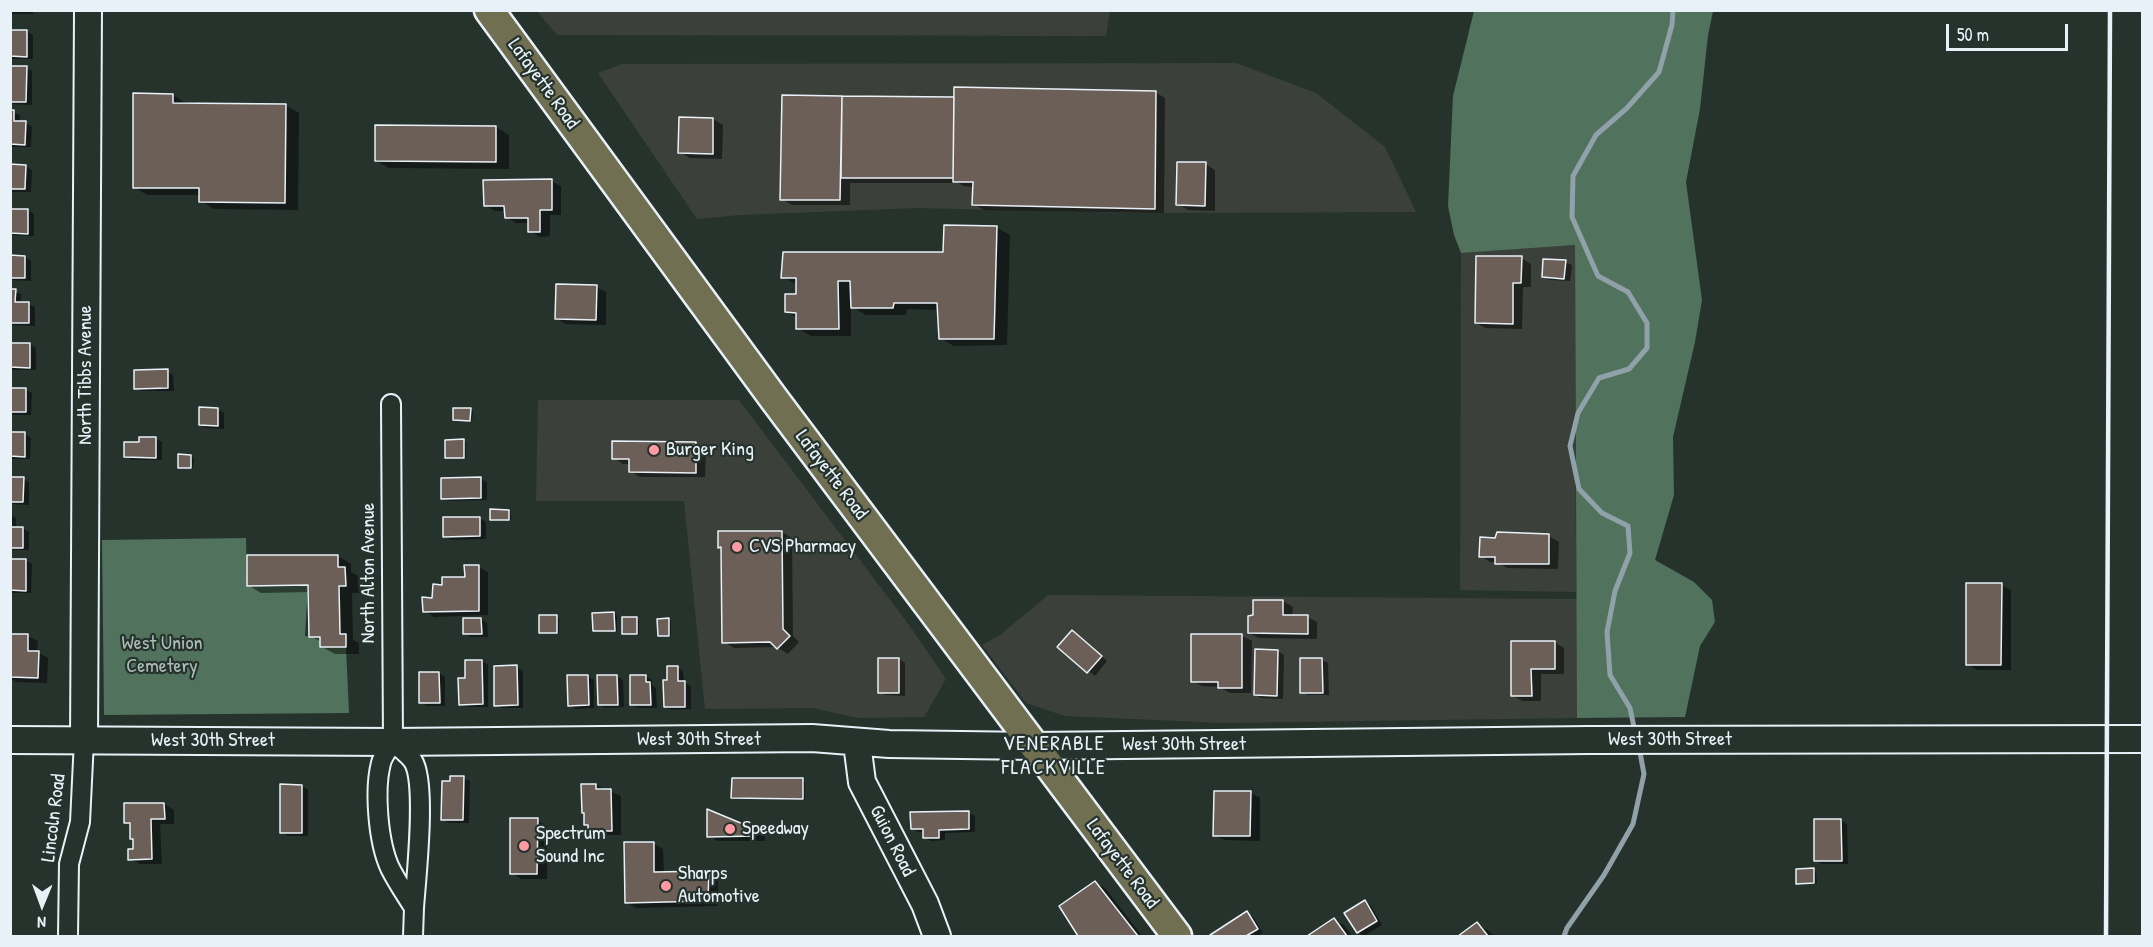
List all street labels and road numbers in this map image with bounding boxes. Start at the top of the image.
street label: Lafayette Road [502,34,584,134]
street label: North Tibbs Avenue [74,305,98,445]
street label: Lafayette Road [790,426,872,524]
street label: North Alton Avenue [357,503,381,643]
street label: West 30th Street [637,728,761,752]
street label: West 30th Street [1608,728,1732,752]
street label: West 30th Street [151,729,275,753]
street label: West 30th Street [1122,733,1246,757]
street label: Lincoln Road [37,773,71,863]
street label: Guion Road [864,801,920,881]
street label: Lafayette Road [1081,815,1163,913]

